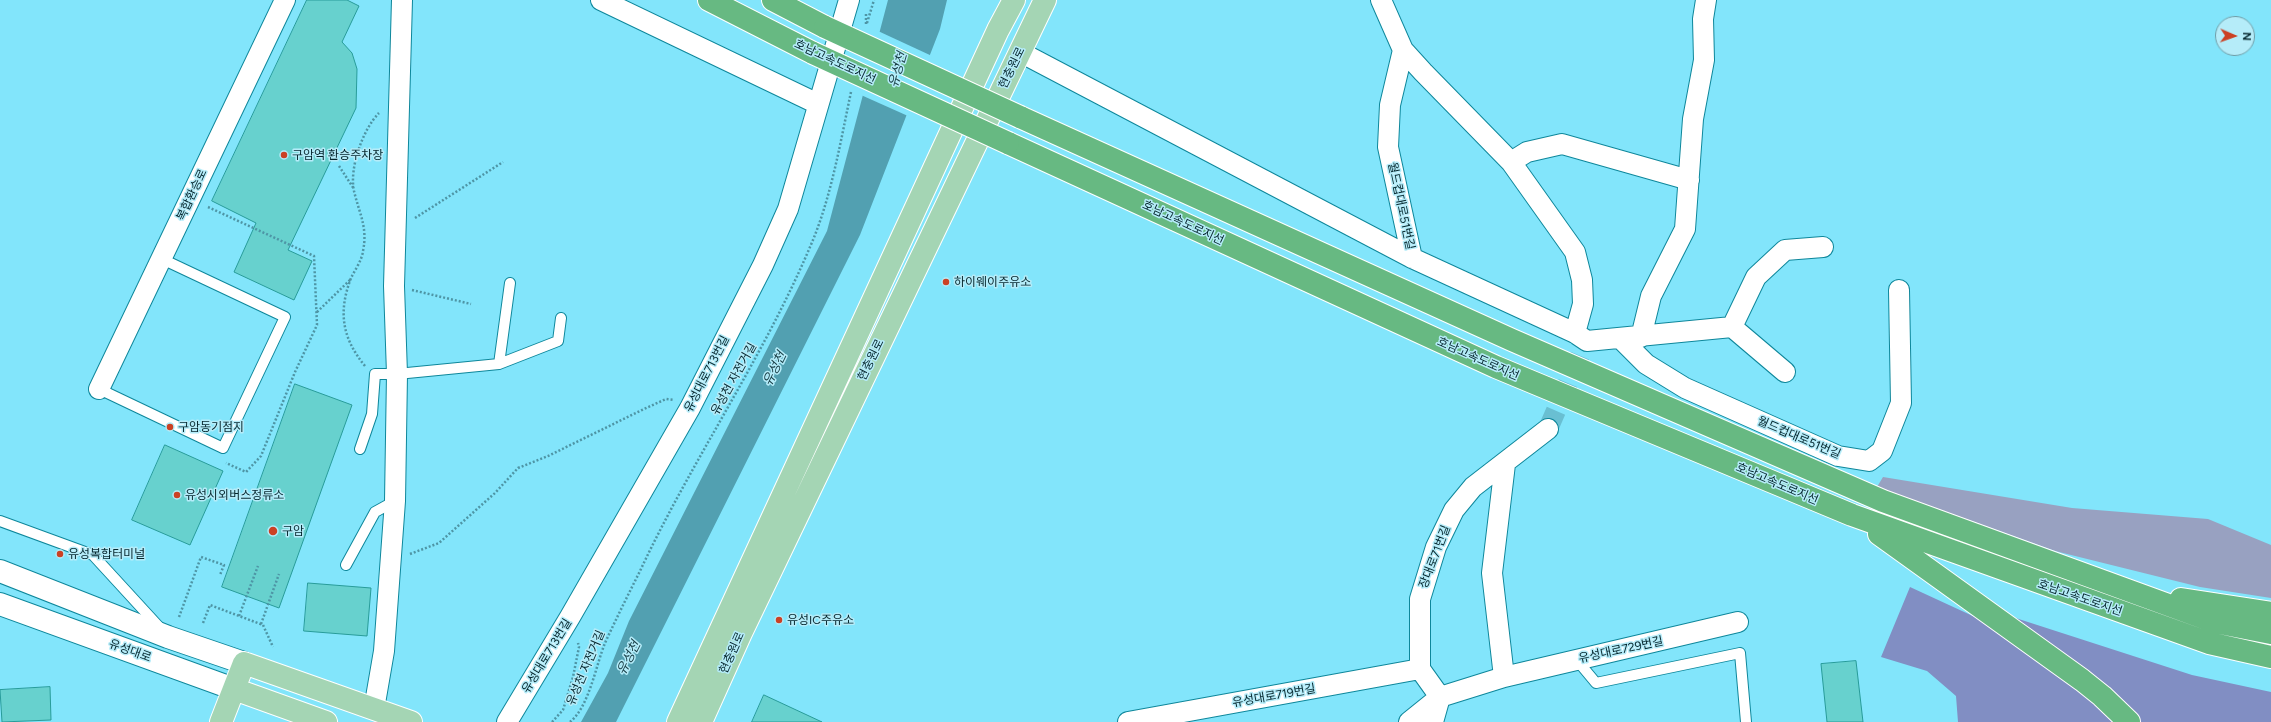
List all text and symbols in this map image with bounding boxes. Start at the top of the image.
north arrow [2215,16,2255,56]
text: N [2240,32,2253,41]
street label: 호남고속도로지선 [792,37,878,87]
street label: 현충원로 [996,45,1028,91]
water label: 유성천 [886,51,910,89]
place label: 구암역 환승주차장 [292,148,383,162]
marker: 구암역 환승주차장 [279,150,289,160]
street label: 월드컵대로51번길 [1385,161,1417,251]
street label: 복합환승로 [174,167,210,223]
street label: 호남고속도로지선 [1140,198,1226,248]
place label: 하이웨이주유소 [954,275,1031,289]
marker: 하이웨이주유소 [941,277,951,287]
street label: 유성대로713번길 [681,333,733,415]
street label: 호남고속도로지선 [1435,334,1521,384]
street label: 현충원로 [855,337,887,383]
street label: 유성천 자전거길 [708,340,760,418]
water label: 유성천 [760,349,790,389]
street label: 월드컵대로51번길 [1755,414,1843,462]
place label: 구암동기점지 [178,420,244,434]
marker: 구암동기점지 [165,422,175,432]
street label: 호남고속도로지선 [1734,460,1820,508]
place label: 유성시외버스정류소 [185,488,284,502]
marker: 유성시외버스정류소 [172,490,182,500]
street label: 장대로71번길 [1416,523,1454,591]
place label: 구암 [282,524,304,538]
marker: 구암 [267,525,279,537]
place label: 유성복합터미널 [68,547,145,561]
marker: 유성복합터미널 [55,549,65,559]
street label: 호남고속도로지선 [2036,577,2124,619]
place label: 유성IC주유소 [787,613,854,627]
marker: 유성IC주유소 [774,615,784,625]
street label: 유성대로713번길 [519,616,575,696]
street label: 유성천 자전거길 [564,628,608,708]
street label: 현충원로 [716,630,748,676]
street label: 유성대로729번길 [1577,634,1665,666]
street label: 유성대로 [107,637,153,665]
water label: 유성천 [614,638,644,678]
street label: 유성대로719번길 [1231,682,1317,710]

